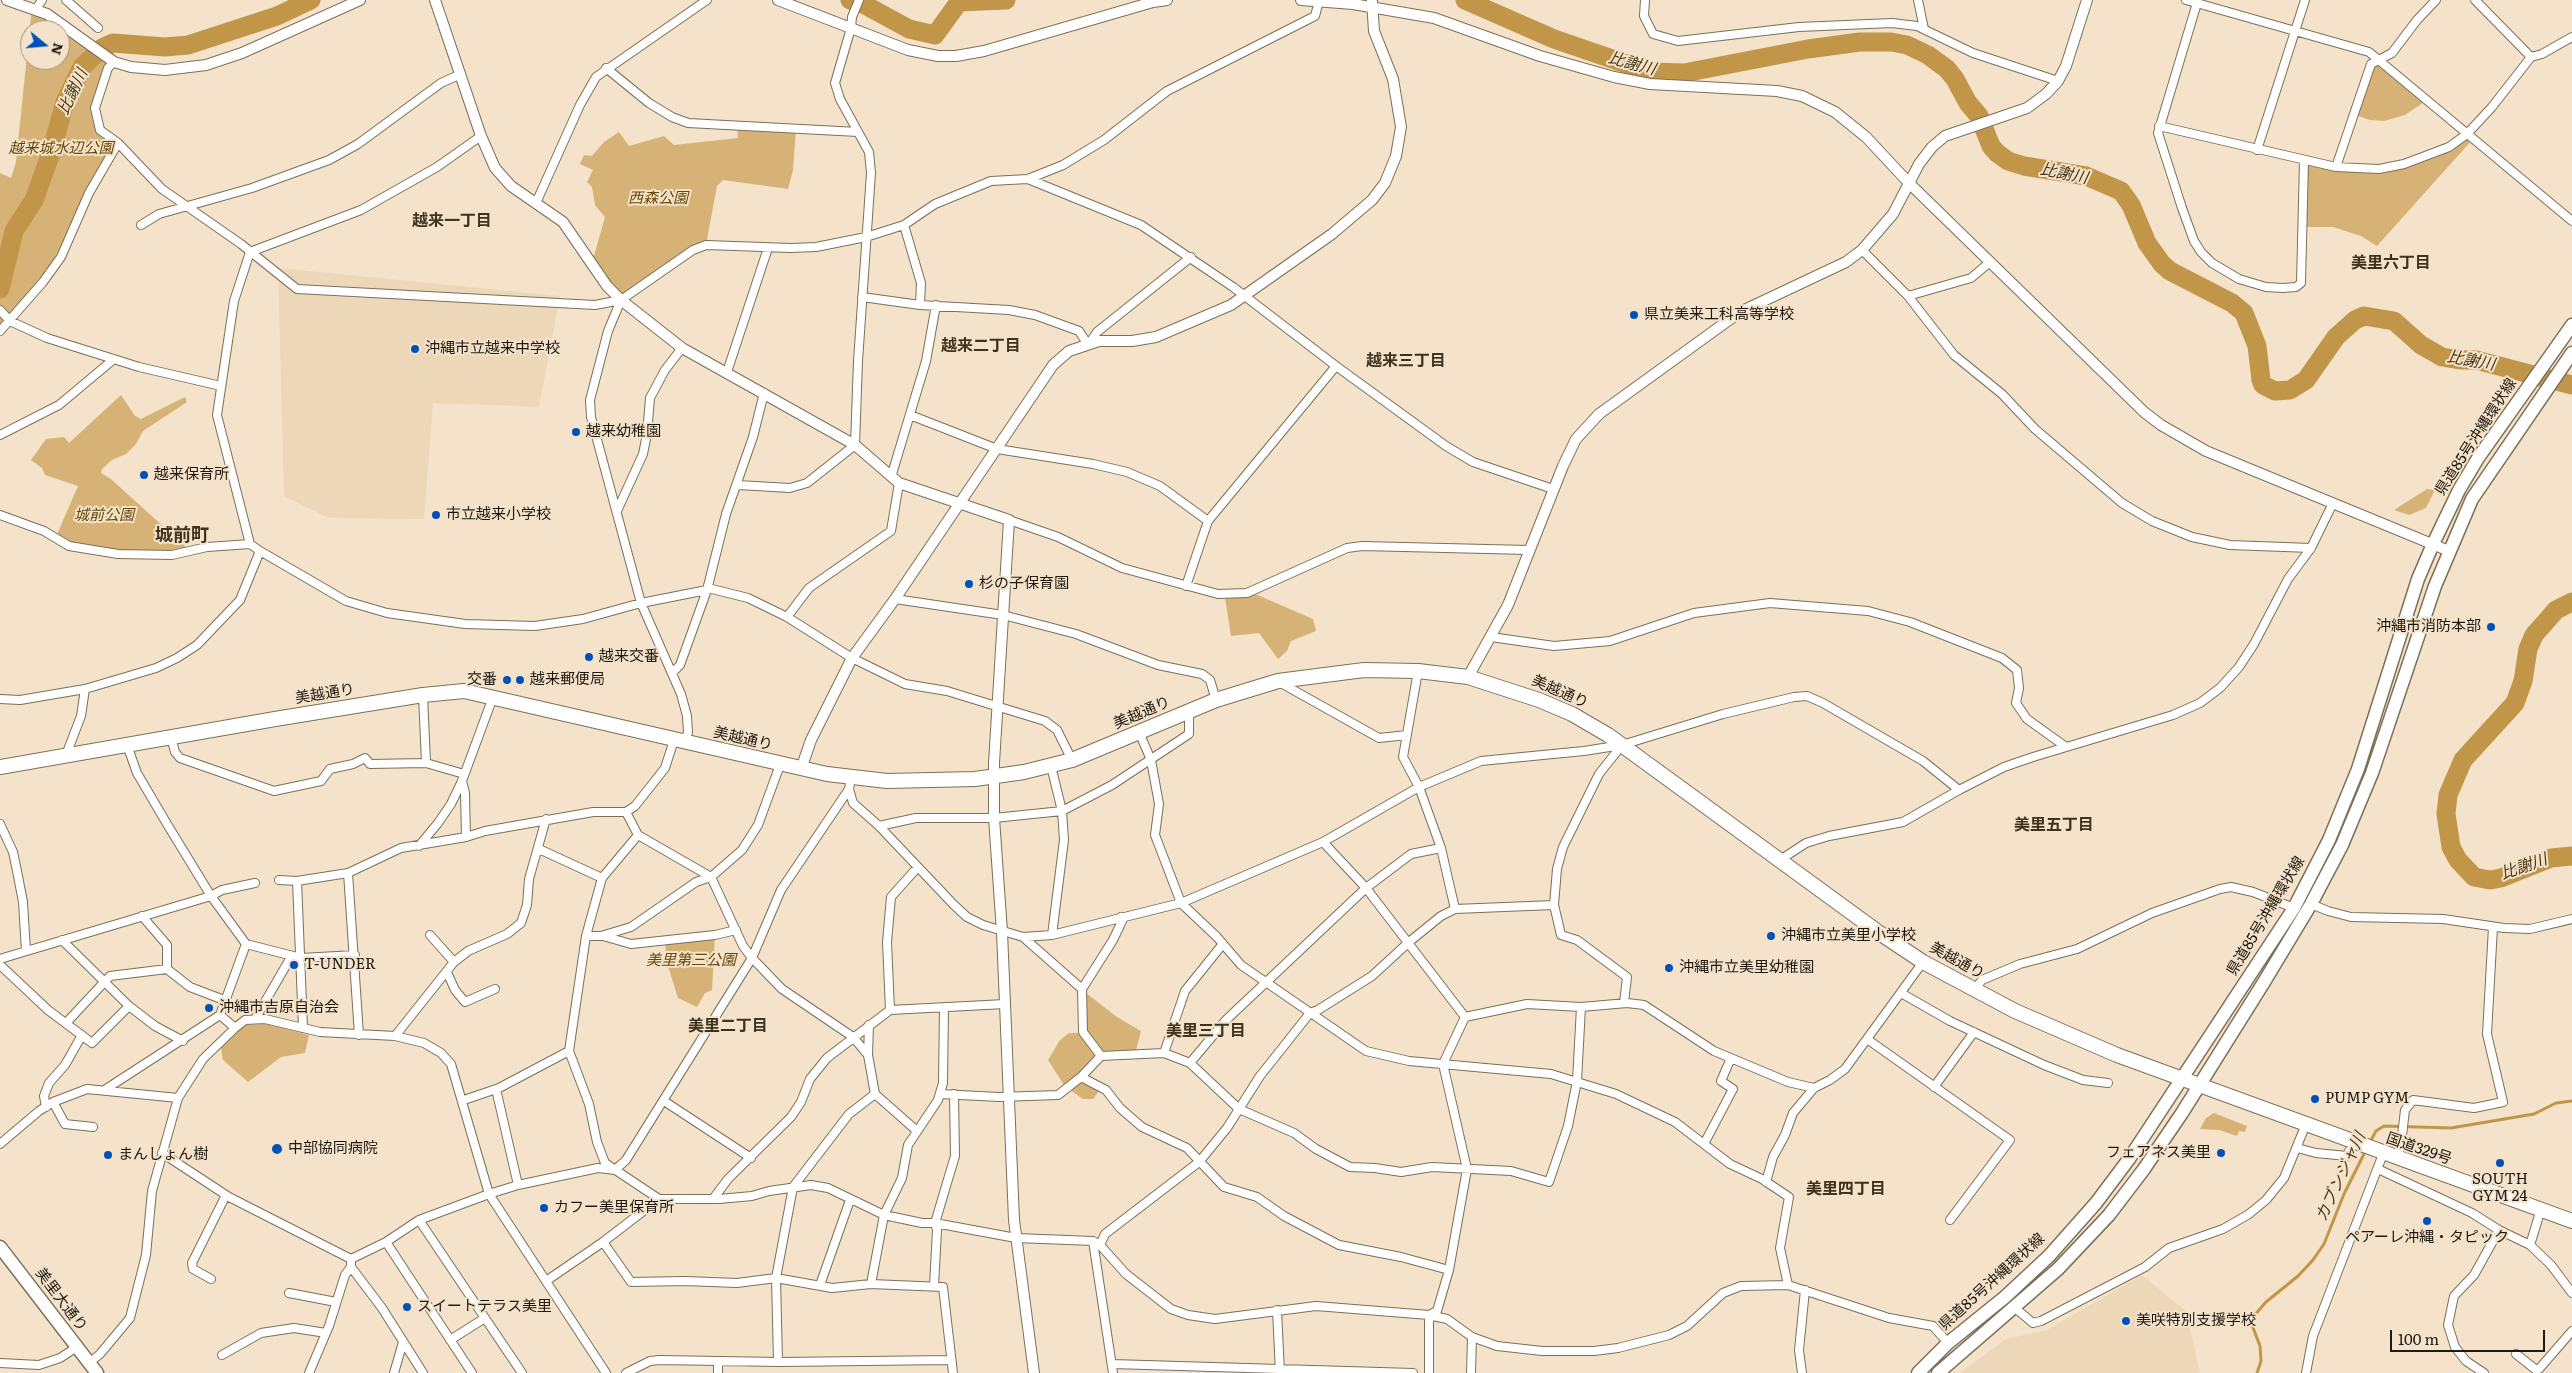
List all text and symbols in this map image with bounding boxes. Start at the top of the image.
north arrow [20,20,70,70]
text: N [47,41,70,58]
water label: 比謝川 [1606,49,1658,79]
water label: 比謝川 [54,66,92,118]
park label: 越来城水辺公園 [9,140,113,158]
water label: 比謝川 [2039,160,2089,188]
park label: 西森公園 [628,190,688,208]
district label: 越来一丁目 [412,211,492,231]
district label: 美里六丁目 [2351,253,2431,273]
place label: 県立美来工科高等学校 [1644,306,1794,324]
marker: 県立美来工科高等学校 [1628,309,1640,321]
district label: 越来二丁目 [941,336,1021,356]
place label: 沖縄市立越来中学校 [425,340,560,358]
marker: 沖縄市立越来中学校 [409,343,421,355]
water label: 比謝川 [2446,347,2496,375]
district label: 越来三丁目 [1366,351,1446,371]
street label: 県道85号沖縄環状線 [2431,375,2521,499]
place label: 越来幼稚園 [586,423,661,441]
marker: 越来幼稚園 [570,426,582,438]
place label: 越来保育所 [154,466,229,484]
marker: 越来保育所 [138,469,150,481]
place label: 市立越来小学校 [446,506,551,524]
park label: 城前公園 [74,507,134,525]
marker: 市立越来小学校 [430,509,442,521]
district label: 城前町 [155,525,209,547]
place label: 杉の子保育園 [979,575,1069,593]
marker: 杉の子保育園 [963,578,975,590]
place label: 沖縄市消防本部 [2376,618,2481,636]
marker: 沖縄市消防本部 [2485,621,2497,633]
place label: 越来交番 [599,648,659,666]
marker: 越来交番 [583,651,595,663]
place label: 交番 [467,671,497,689]
place label: 越来郵便局 [530,671,605,689]
street label: 美越通り [1529,672,1591,712]
marker: 交番 [501,674,513,686]
marker: 越来郵便局 [514,674,526,686]
street label: 美越通り [294,680,356,708]
street label: 美越通り [1111,693,1173,733]
street label: 美越通り [712,723,774,755]
district label: 美里五丁目 [2014,815,2094,835]
water label: 比謝川 [2498,850,2550,884]
street label: 県道85号沖縄環状線 [2223,853,2309,979]
place label: 沖縄市立美里小学校 [1781,927,1916,945]
marker: 沖縄市立美里小学校 [1765,930,1777,942]
street label: 美越通り [1926,939,1988,983]
park label: 美里第三公園 [646,952,736,970]
place label: T-UNDER [304,956,376,974]
marker: T-UNDER [288,959,300,971]
place label: 沖縄市立美里幼稚園 [1679,959,1814,977]
marker: 沖縄市立美里幼稚園 [1663,962,1675,974]
place label: 沖縄市吉原自治会 [219,999,339,1017]
marker: 沖縄市吉原自治会 [203,1002,215,1014]
district label: 美里二丁目 [688,1016,768,1036]
district label: 美里三丁目 [1166,1021,1246,1041]
place label: PUMP GYM [2325,1090,2409,1108]
marker: PUMP GYM [2309,1093,2321,1105]
water label: カブンジャ川 [2312,1129,2370,1225]
street label: 国道329号 [2384,1129,2454,1169]
place label: 中部協同病院 [288,1140,378,1158]
marker: 中部協同病院 [270,1142,284,1156]
place label: フェアネス美里 [2106,1144,2211,1162]
place label: まんしょん樹 [118,1146,208,1164]
marker: フェアネス美里 [2215,1147,2227,1159]
marker: まんしょん樹 [102,1149,114,1161]
marker: SOUTH GYM 24 [2494,1157,2506,1169]
place label: SOUTH GYM 24 [2472,1171,2528,1206]
district label: 美里四丁目 [1806,1179,1886,1199]
place label: カフー美里保育所 [554,1199,674,1217]
marker: カフー美里保育所 [538,1202,550,1214]
marker: ペアーレ沖縄・タピック [2421,1215,2433,1227]
place label: ペアーレ沖縄・タピック [2345,1229,2509,1247]
street label: 県道85号沖縄環状線 [1935,1230,2049,1334]
street label: 美里大通り [31,1265,91,1335]
place label: スイートテラス美里 [417,1298,552,1316]
marker: スイートテラス美里 [401,1301,413,1313]
place label: 美咲特別支援学校 [2136,1312,2256,1330]
marker: 美咲特別支援学校 [2120,1315,2132,1327]
scale bar [2392,1320,2547,1352]
text: 100 m [2398,1327,2439,1350]

